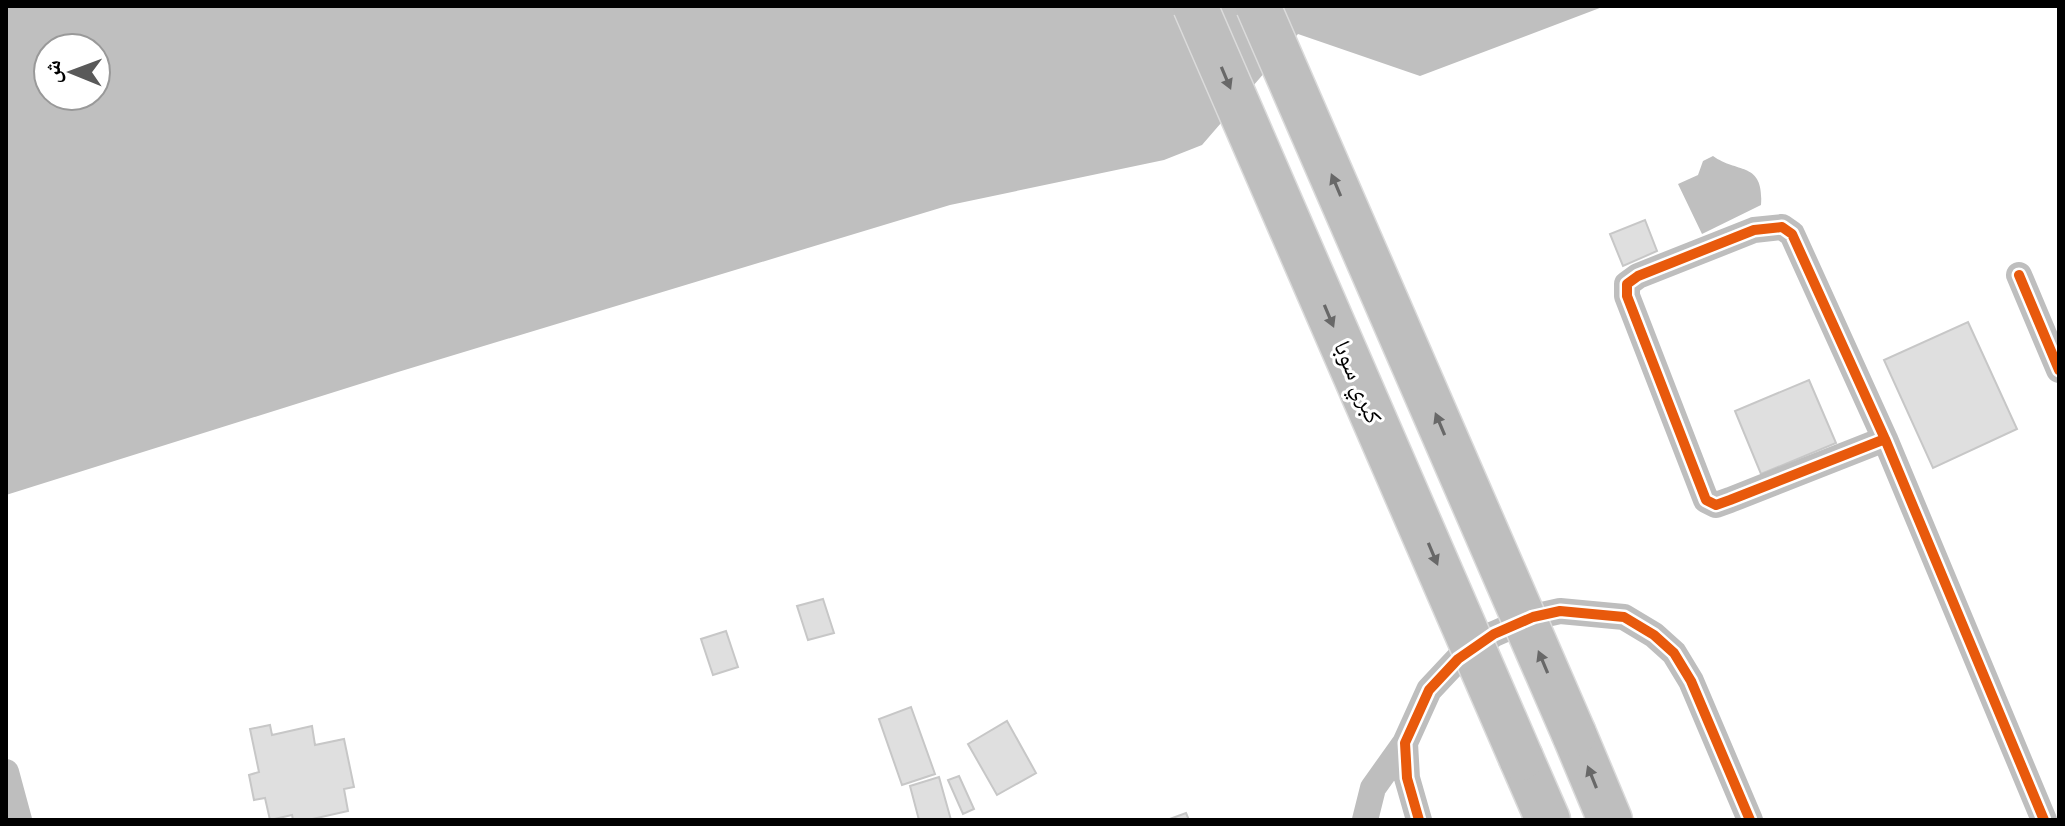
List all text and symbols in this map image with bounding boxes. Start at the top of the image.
north arrow [32,32,112,112]
text: ش [36,60,66,84]
one-way arrow [1219,66,1232,89]
one-way arrow [1330,173,1343,197]
one-way arrow [1323,304,1336,328]
street label: كبري سوبا [1323,335,1392,430]
one-way arrow [1433,412,1446,436]
one-way arrow [1426,543,1439,566]
one-way arrow [1536,650,1550,674]
one-way arrow [1585,765,1598,789]

